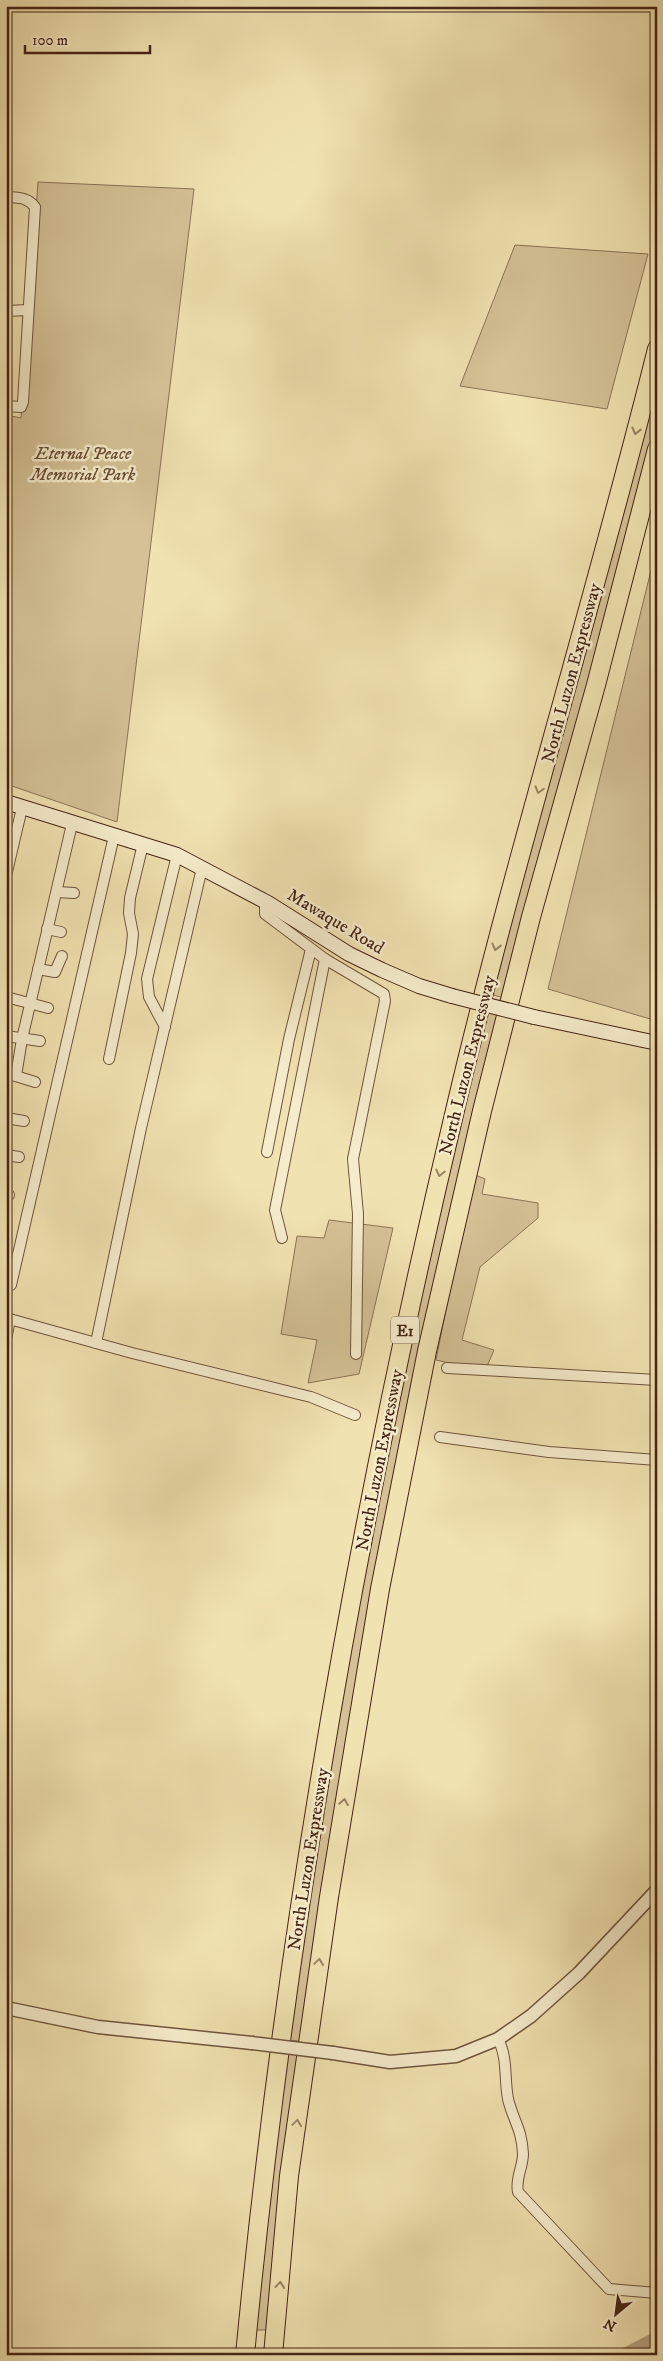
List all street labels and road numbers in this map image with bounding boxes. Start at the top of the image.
street label: North Luzon Expressway [537,581,607,765]
street label: Mawaque Road [283,884,388,959]
street label: North Luzon Expressway [435,973,501,1157]
road number: E1 [391,1316,419,1344]
street label: North Luzon Expressway [352,1367,408,1553]
street label: North Luzon Expressway [284,1766,334,1952]

